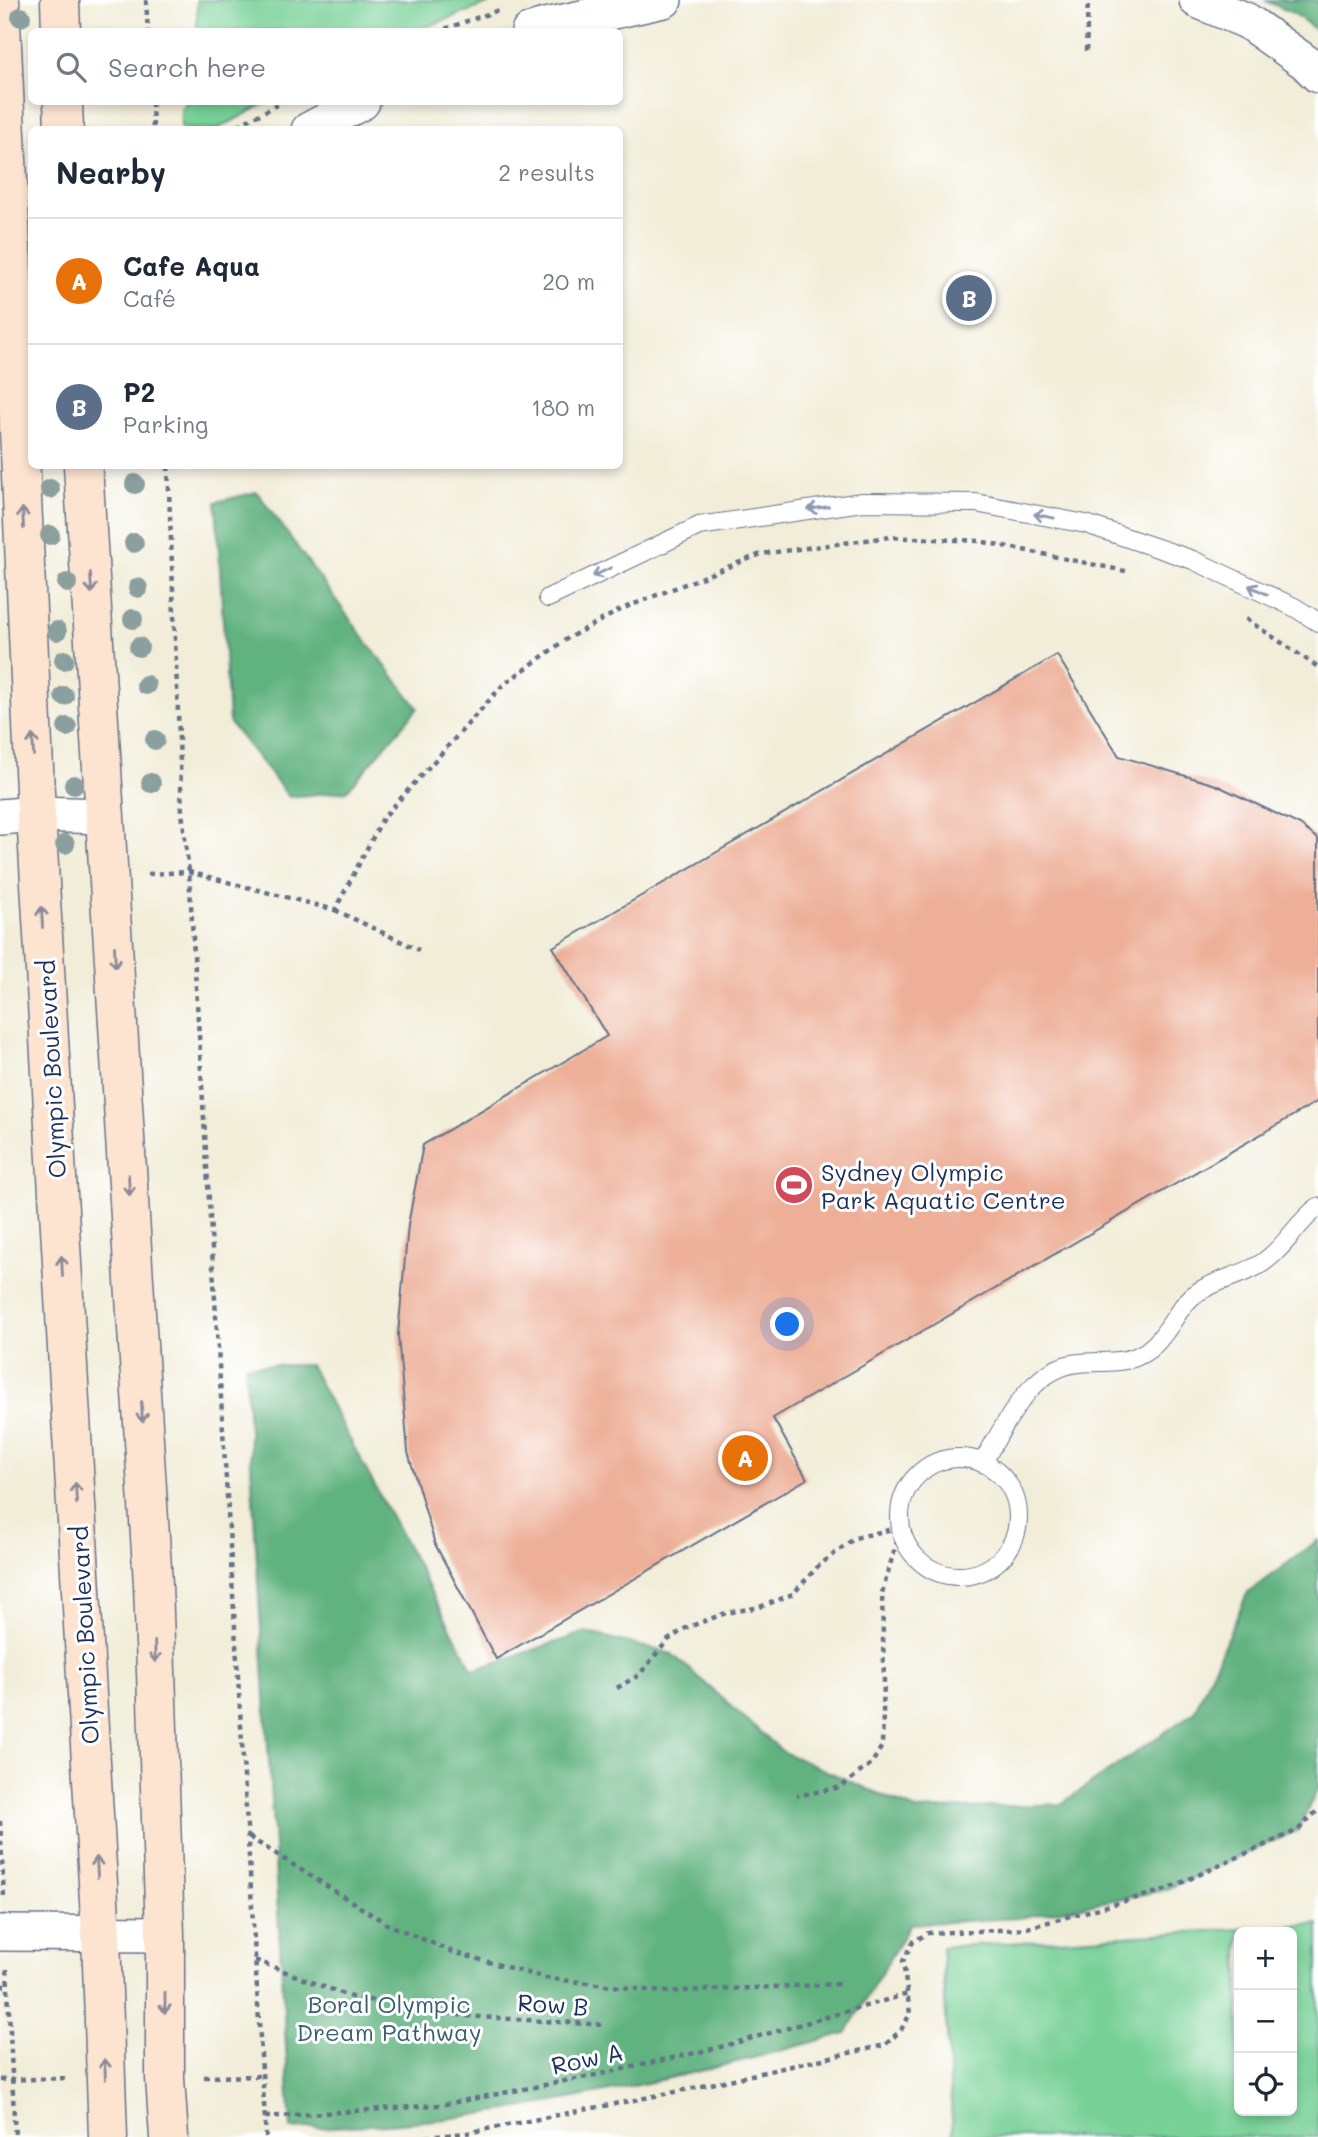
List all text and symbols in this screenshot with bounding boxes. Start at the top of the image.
search box [28,28,623,105]
icon: search [52,48,90,86]
text: Search here [108,50,266,84]
text: Nearby [56,152,166,192]
text: 2 results [498,157,595,187]
text: Cafe Aqua [123,249,260,283]
text: A [71,266,87,296]
text: 20 m [542,266,595,296]
pin: B [946,272,992,324]
text: Café [123,283,176,313]
text: P2 [123,375,155,409]
text: B [71,392,87,422]
text: 180 m [531,392,595,422]
text: Parking [123,409,208,439]
one-way arrow [807,502,830,515]
one-way arrow [17,507,30,530]
one-way arrow [1033,509,1056,522]
one-way arrow [592,565,613,579]
one-way arrow [84,571,97,594]
one-way arrow [1248,583,1269,597]
one-way arrow [27,734,40,757]
one-way arrow [36,906,49,929]
one-way arrow [109,946,122,969]
street label: Olympic Boulevard [30,959,72,1179]
place label: Sydney Olympic Park Aquatic Centre [821,1156,1066,1215]
sports icon: Sydney Olympic Park Aquatic Centre [773,1164,815,1206]
one-way arrow [123,1173,136,1195]
one-way arrow [56,1255,69,1278]
your location [770,1307,804,1341]
one-way arrow [136,1400,149,1423]
pin: A [722,1432,768,1484]
one-way arrow [69,1482,82,1505]
street label: Olympic Boulevard [63,1525,105,1745]
one-way arrow [149,1641,162,1664]
one-way arrow [90,1856,103,1879]
map controls [1234,1927,1297,2116]
button: + [1234,1927,1297,1990]
street label: Row B [517,1986,589,2022]
park label: Boral Olympic Dream Pathway [297,1988,481,2047]
button: − [1234,1990,1297,2053]
one-way arrow [158,1991,172,2014]
street label: Row A [548,2035,626,2081]
button: locate [1234,2053,1297,2116]
one-way arrow [98,2058,112,2081]

